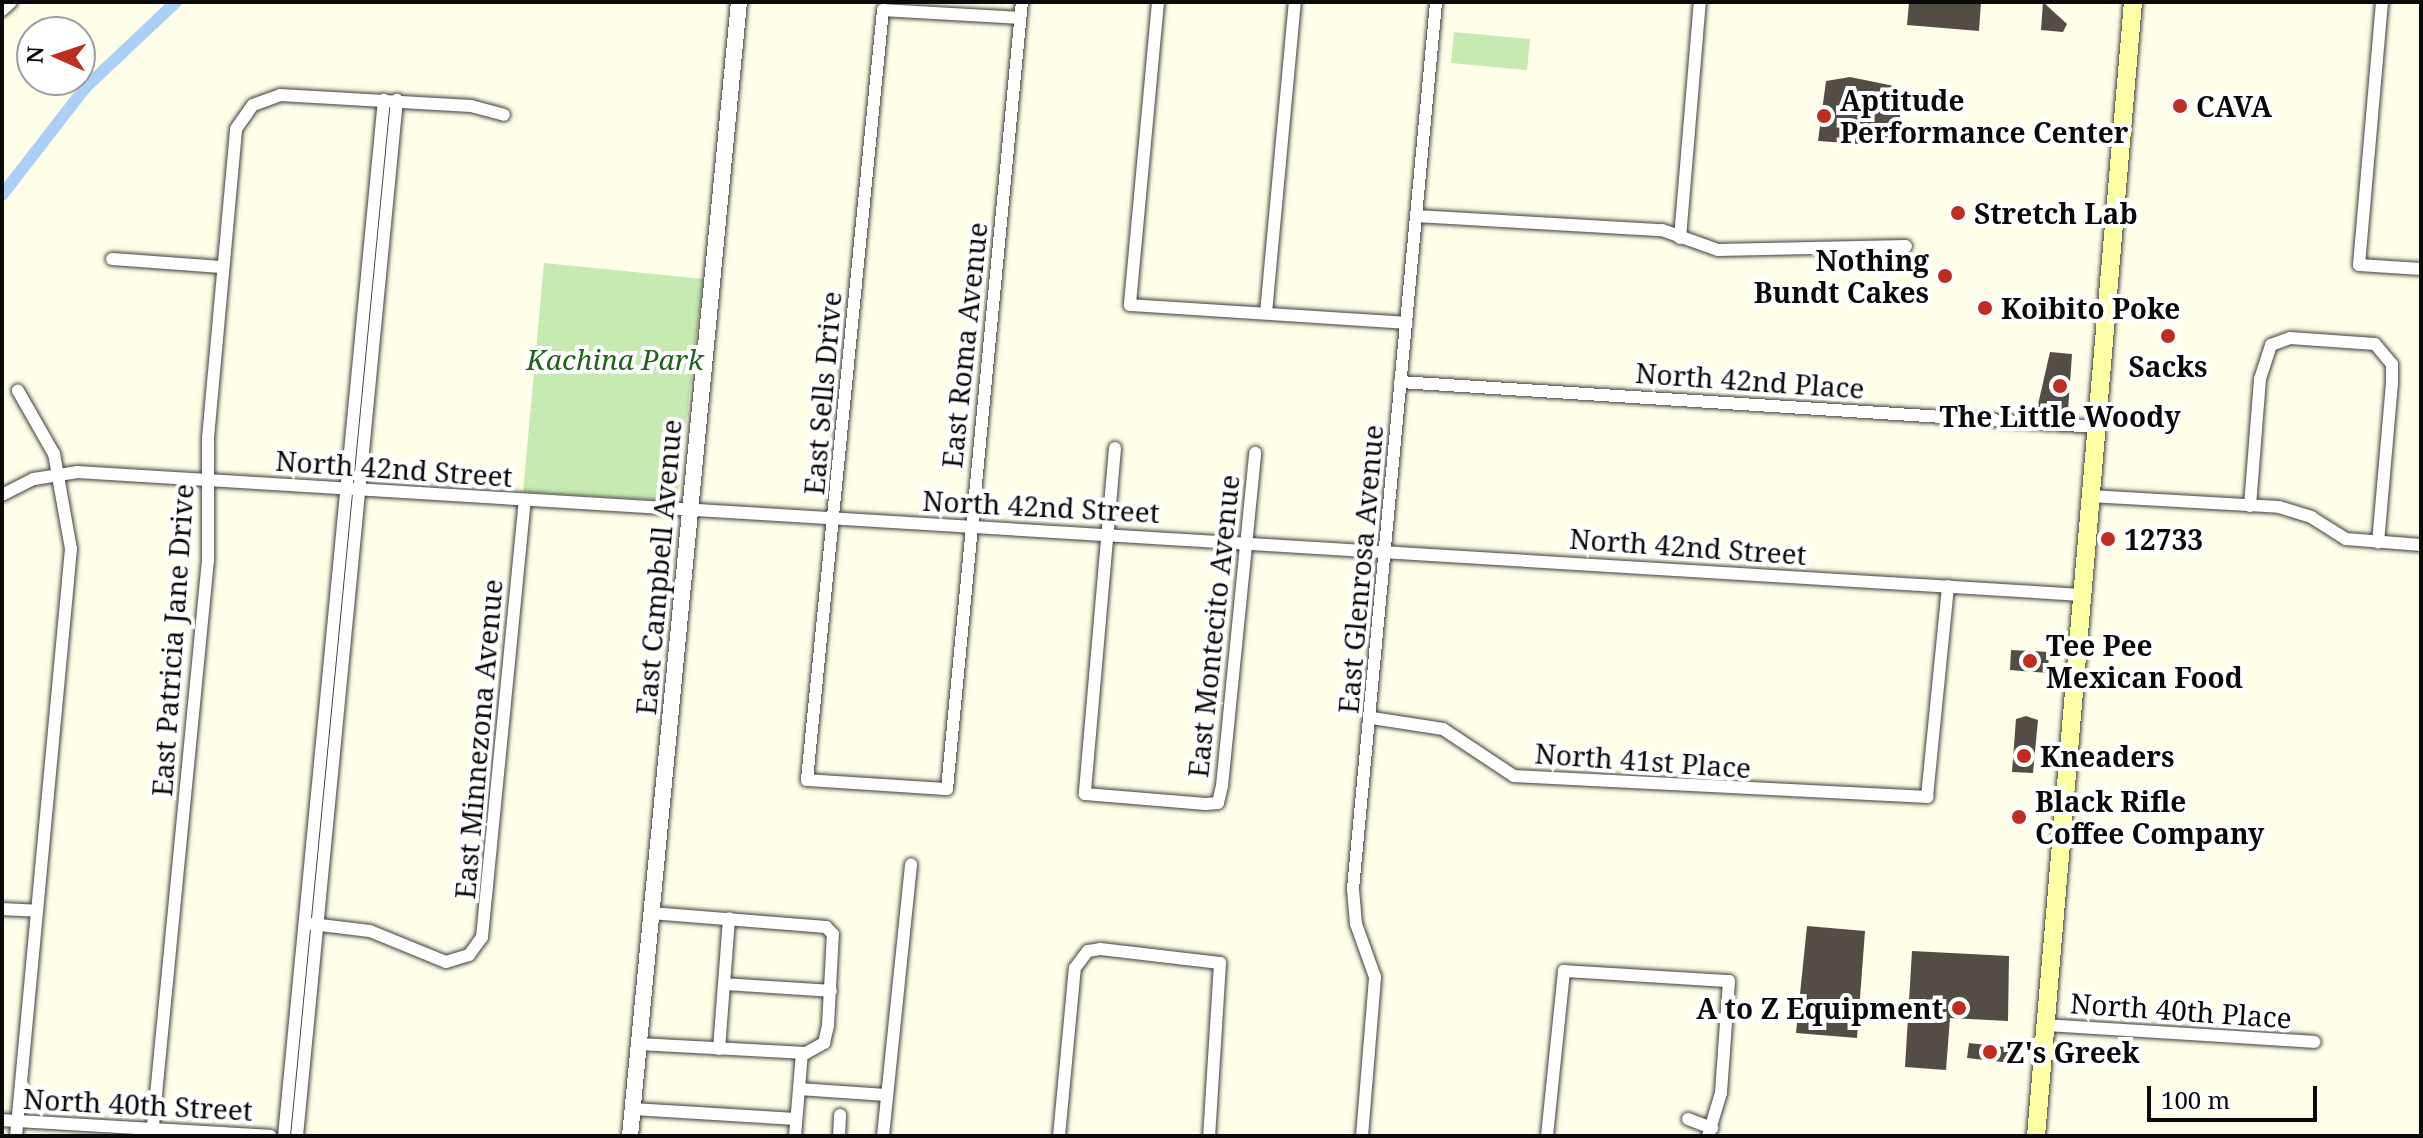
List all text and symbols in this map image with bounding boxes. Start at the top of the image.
north arrow [16,16,96,96]
text: N [19,45,49,64]
place label: Aptitude Performance Center [1840,83,2128,149]
place label: CAVA [2196,89,2272,123]
marker: CAVA [2171,97,2189,115]
marker: Aptitude Performance Center [1815,107,1833,125]
place label: Stretch Lab [1974,196,2138,230]
marker: Stretch Lab [1949,204,1967,222]
street label: East Roma Avenue [934,220,994,470]
place label: Nothing Bundt Cakes [1754,243,1929,309]
marker: Nothing Bundt Cakes [1936,267,1954,285]
street label: East Sells Drive [796,290,848,496]
place label: Koibito Poke [2001,291,2180,325]
marker: Koibito Poke [1976,299,1994,317]
marker: Sacks [2159,327,2177,345]
park label: Kachina Park [526,342,704,376]
place label: Sacks [2128,349,2208,383]
street label: North 42nd Place [1634,355,1866,405]
marker: The Little Woody [2051,377,2069,395]
place label: The Little Woody [1939,399,2181,433]
street label: East Campbell Avenue [628,418,688,716]
street label: East Glenrosa Avenue [1331,423,1389,715]
street label: North 42nd Street [274,443,514,493]
street label: East Montecito Avenue [1180,473,1246,779]
street label: East Patricia Jane Drive [144,483,200,797]
street label: North 42nd Street [922,483,1160,529]
street label: North 42nd Street [1568,521,1808,571]
place label: 12733 [2124,522,2203,556]
marker: 12733 [2099,530,2117,548]
street label: East Minnezona Avenue [447,578,509,900]
place label: Tee Pee Mexican Food [2046,628,2243,694]
marker: Tee Pee Mexican Food [2021,652,2039,670]
street label: North 41st Place [1534,736,1752,784]
place label: Kneaders [2040,739,2174,773]
marker: Kneaders [2015,747,2033,765]
place label: Black Rifle Coffee Company [2035,784,2264,850]
marker: Black Rifle Coffee Company [2010,808,2028,826]
street label: North 40th Place [2069,985,2293,1035]
place label: A to Z Equipment [1696,991,1943,1025]
marker: A to Z Equipment [1950,999,1968,1017]
place label: Z's Greek [2006,1035,2140,1069]
marker: Z's Greek [1981,1043,1999,1061]
scale bar [2151,1070,2321,1120]
street label: North 40th Street [22,1081,254,1127]
text: 100 m [2161,1083,2230,1116]

